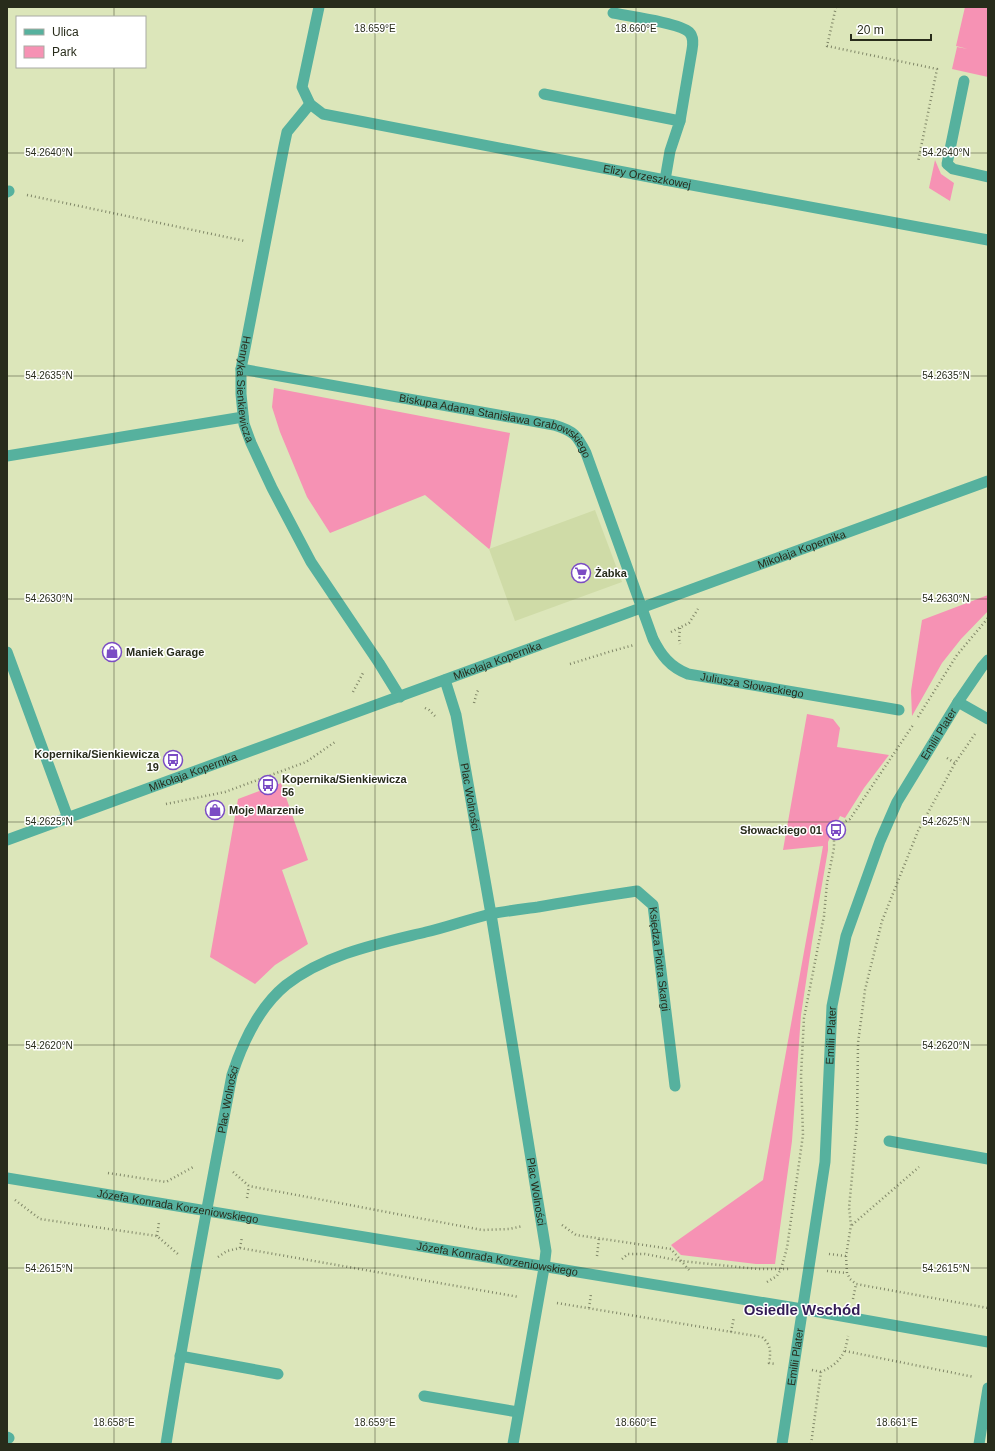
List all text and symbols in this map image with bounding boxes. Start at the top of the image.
legend [16,16,146,68]
scale bar [851,16,931,42]
text: 18.659°E [354,23,396,34]
text: 18.660°E [615,23,657,34]
text: 20 m [857,23,884,37]
text: Ulica [52,25,79,39]
text: Park [52,45,78,59]
text: 54.2640°N [25,147,73,158]
text: 54.2640°N [922,147,970,158]
street label: Elizy Orzeszkowej [602,162,692,191]
street label: Henryka Sienkiewicza [235,335,257,445]
text: 54.2635°N [25,370,73,381]
text: 54.2635°N [922,370,970,381]
street label: Biskupa Adama Stanisława Grabowskiego [398,391,593,459]
street label: Mikołaja Kopernika [756,527,848,571]
supermarket icon: Żabka [570,562,592,584]
place label: Żabka [595,567,628,579]
text: 54.2630°N [25,593,73,604]
text: 54.2630°N [922,593,970,604]
street label: Mikołaja Kopernika [451,639,544,682]
shop icon: Maniek Garage [101,641,123,663]
place label: Maniek Garage [126,646,204,658]
street label: Juliusza Słowackiego [700,670,805,700]
street label: Emilii Plater [918,706,959,762]
place label: Kopernika/Sienkiewicza 19 [34,748,160,773]
bus stop icon: Kopernika/Sienkiewicza 19 [162,749,184,771]
street label: Mikołaja Kopernika [147,750,240,794]
street label: Plac Wolności [459,762,482,832]
place label: Kopernika/Sienkiewicza 56 [282,773,408,798]
bus stop icon: Kopernika/Sienkiewicza 56 [257,774,279,796]
shop icon: Moje Marzenie [204,799,226,821]
place label: Moje Marzenie [229,804,304,816]
text: 54.2625°N [25,816,73,827]
text: 54.2625°N [922,816,970,827]
bus stop icon: Słowackiego 01 [825,819,847,841]
place label: Słowackiego 01 [740,824,822,836]
street label: Księdza Piotra Skargi [647,906,672,1012]
street label: Emilii Plater [823,1006,838,1065]
text: 54.2620°N [25,1040,73,1051]
text: 54.2620°N [922,1040,970,1051]
street label: Plac Wolności [215,1064,241,1134]
street label: Plac Wolności [525,1157,548,1227]
street label: Józefa Konrada Korzeniowskiego [96,1187,259,1225]
street label: Józefa Konrada Korzeniowskiego [416,1240,579,1278]
text: 54.2615°N [25,1263,73,1274]
text: 54.2615°N [922,1263,970,1274]
district label: Osiedle Wschód [744,1301,860,1318]
street label: Emilii Plater [785,1327,806,1387]
text: 18.658°E [93,1417,135,1428]
text: 18.659°E [354,1417,396,1428]
text: 18.660°E [615,1417,657,1428]
text: 18.661°E [876,1417,918,1428]

